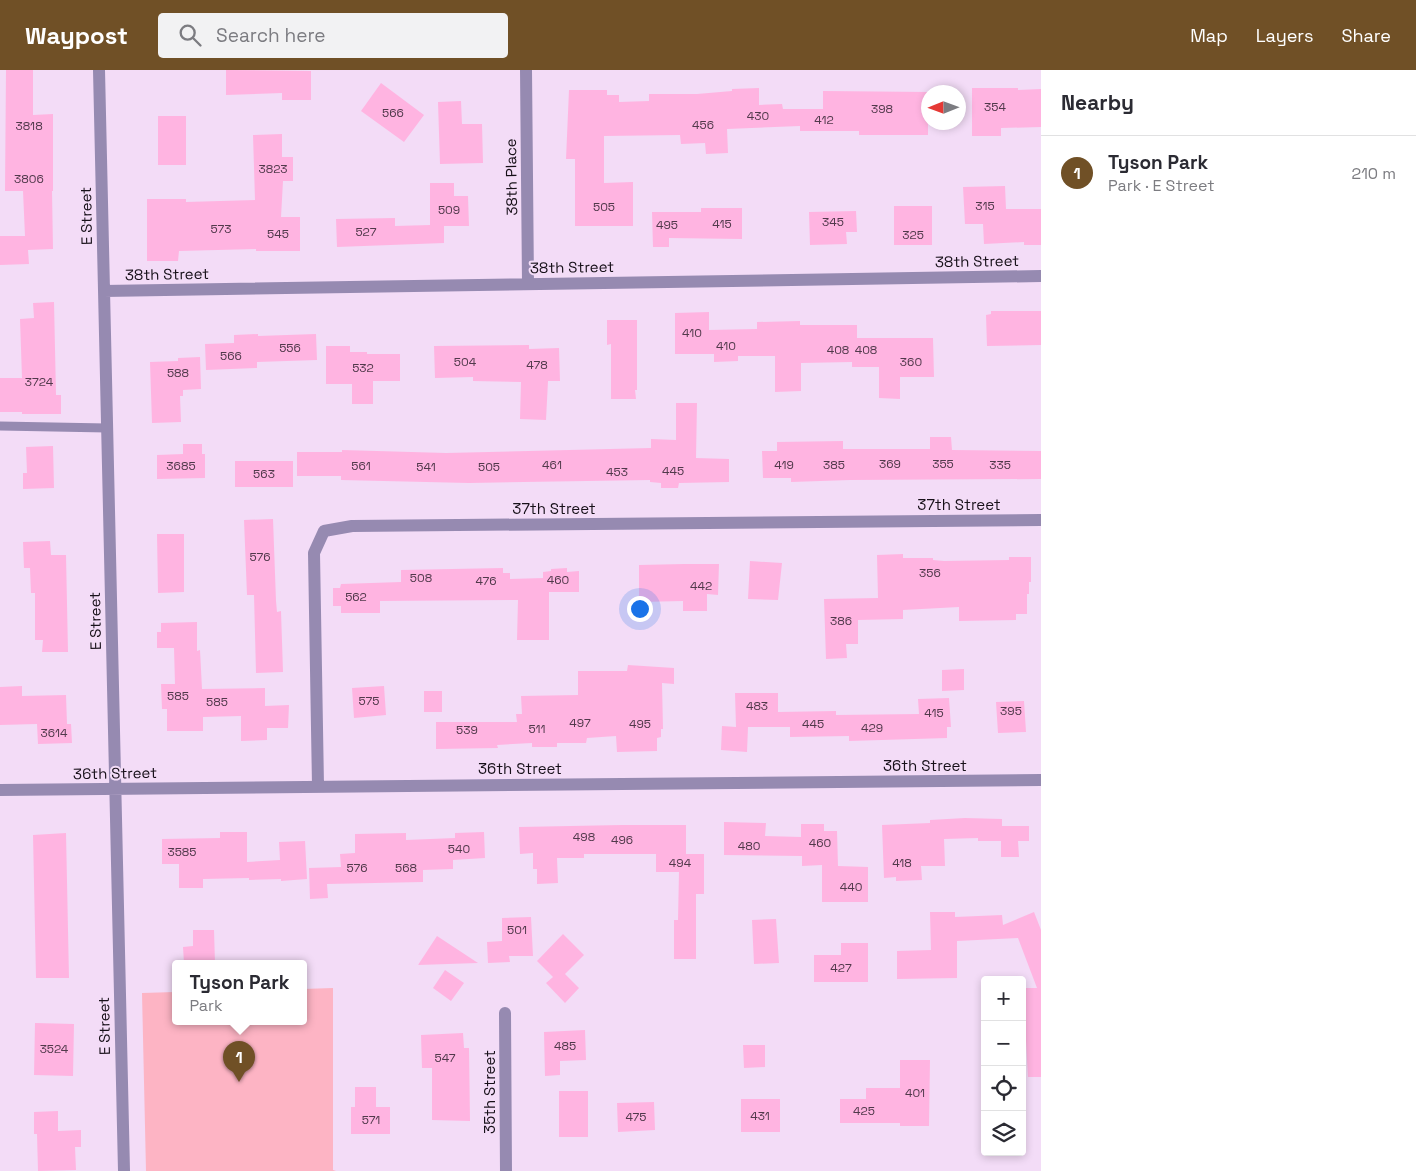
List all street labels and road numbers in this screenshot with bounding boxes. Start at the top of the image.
street label: 38th Place [501,138,521,216]
street label: E Street [76,187,96,245]
street label: 38th Street [935,251,1019,271]
street label: 38th Street [530,257,614,277]
street label: 38th Street [125,264,209,284]
street label: 37th Street [917,495,1001,514]
street label: 37th Street [512,499,596,518]
street label: E Street [85,592,105,650]
street label: 36th Street [883,756,967,775]
street label: 36th Street [478,759,562,778]
street label: 36th Street [73,763,157,783]
street label: E Street [94,997,114,1055]
street label: 35th Street [480,1050,499,1134]

